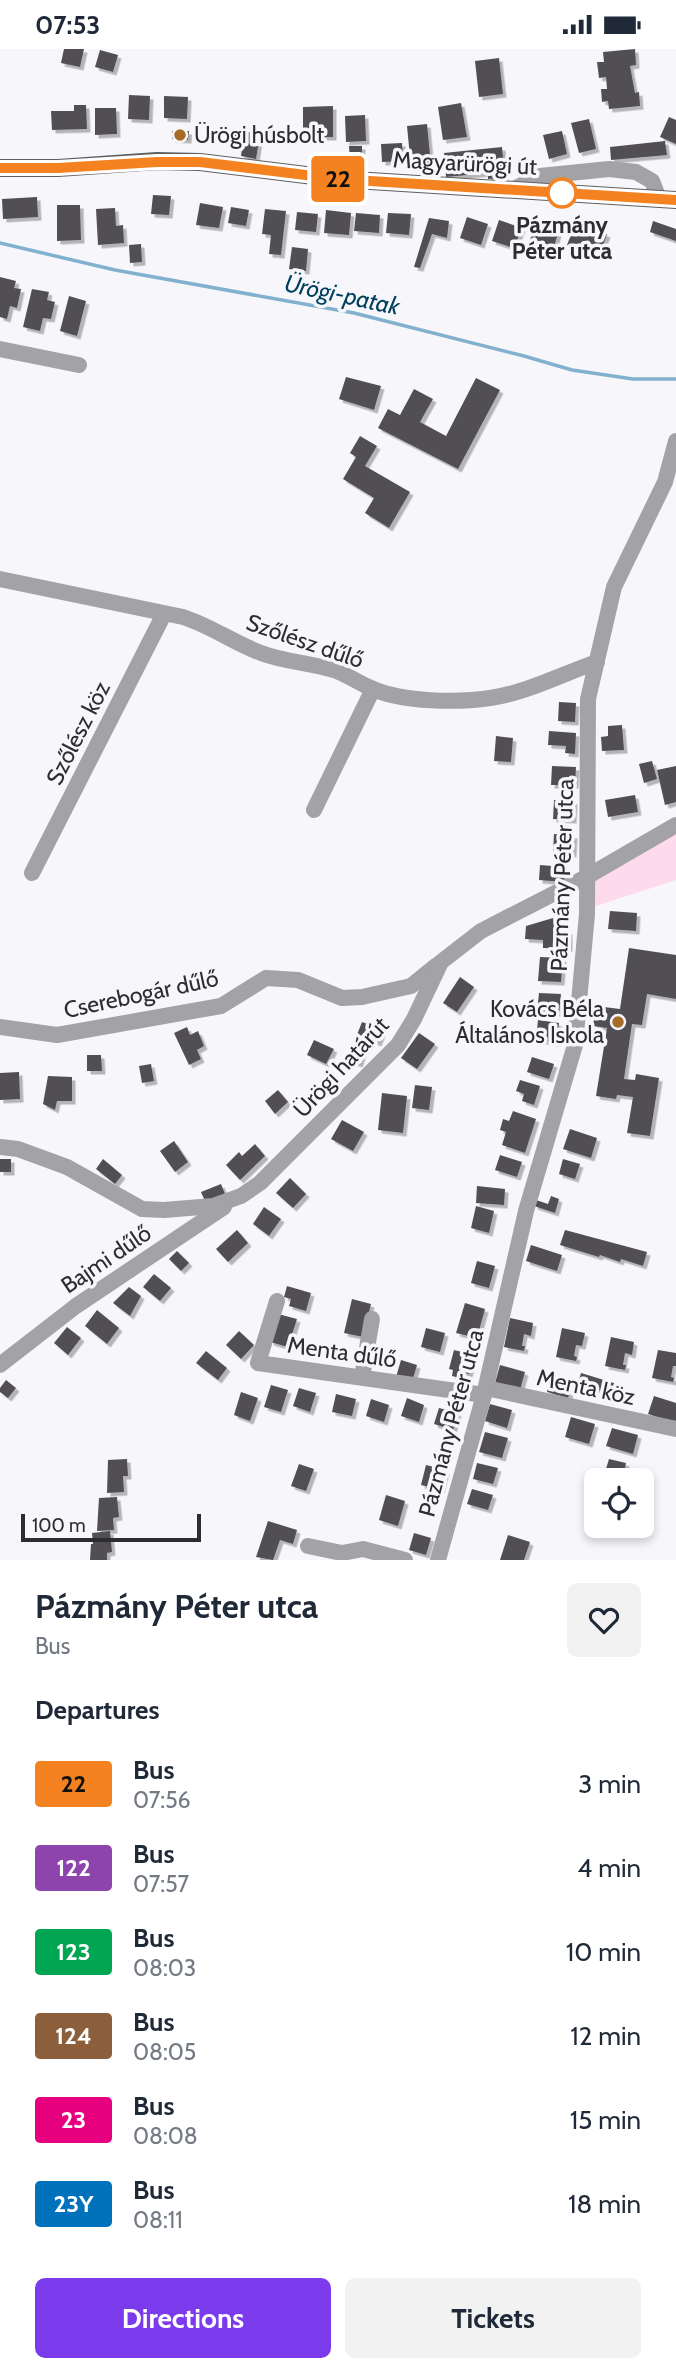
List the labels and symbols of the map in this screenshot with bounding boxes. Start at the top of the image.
place label: Ürögi húsbolt [194,121,325,149]
marker: Ürögi húsbolt [172,127,188,143]
street label: Magyarürögi út [392,145,538,181]
line badge: 22 [306,156,370,202]
marker: Pázmány Péter utca [547,178,577,208]
place label: Pázmány Péter utca [512,211,613,265]
water label: Ürögi-patak [282,268,403,321]
street label: Szőlész dűlő [243,608,367,674]
street label: Szőlész köz [40,676,116,789]
street label: Pázmány Péter utca [545,778,579,972]
street label: Cserebogár dűlő [61,964,221,1024]
place label: Kovács Béla Általános Iskola [455,995,604,1049]
street label: Ürögi határút [287,1011,395,1123]
marker: Kovács Béla Általános Iskola [610,1014,626,1030]
street label: Bajmi dűlő [56,1219,156,1299]
street label: Pázmány Péter utca [413,1326,489,1520]
street label: Menta dűlő [286,1331,398,1373]
street label: Menta köz [534,1363,638,1411]
scale bar [21,1511,201,1543]

